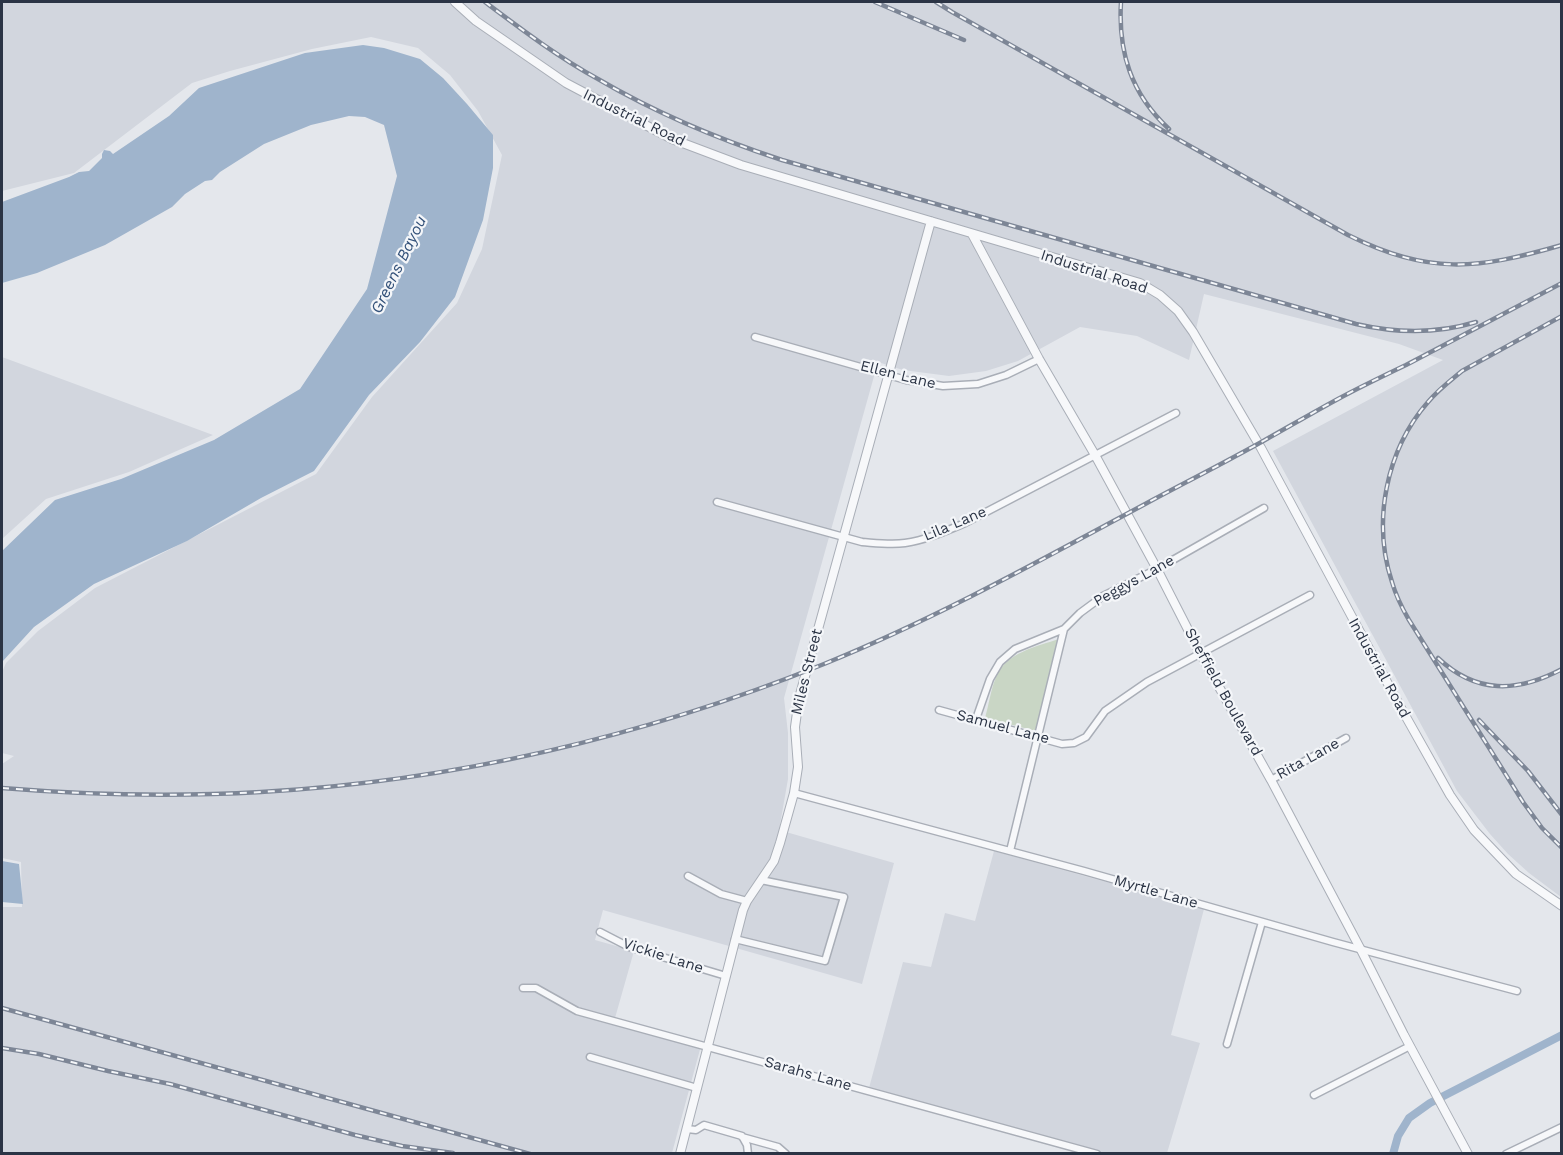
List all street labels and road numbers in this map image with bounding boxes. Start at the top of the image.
street label: Industrial Road [580,85,688,151]
street label: Industrial Road [1038,246,1150,298]
street label: Ellen Lane [858,357,938,393]
street label: Lila Lane [921,503,989,545]
street label: Peggys Lane [1090,551,1178,611]
street label: Industrial Road [1344,615,1414,721]
street label: Sheffield Boulevard [1180,625,1266,759]
street label: Miles Street [788,627,826,717]
street label: Samuel Lane [955,706,1051,748]
street label: Rita Lane [1273,734,1343,784]
street label: Myrtle Lane [1112,871,1200,913]
street label: Vickie Lane [620,934,706,978]
street label: Sarahs Lane [762,1053,854,1095]

